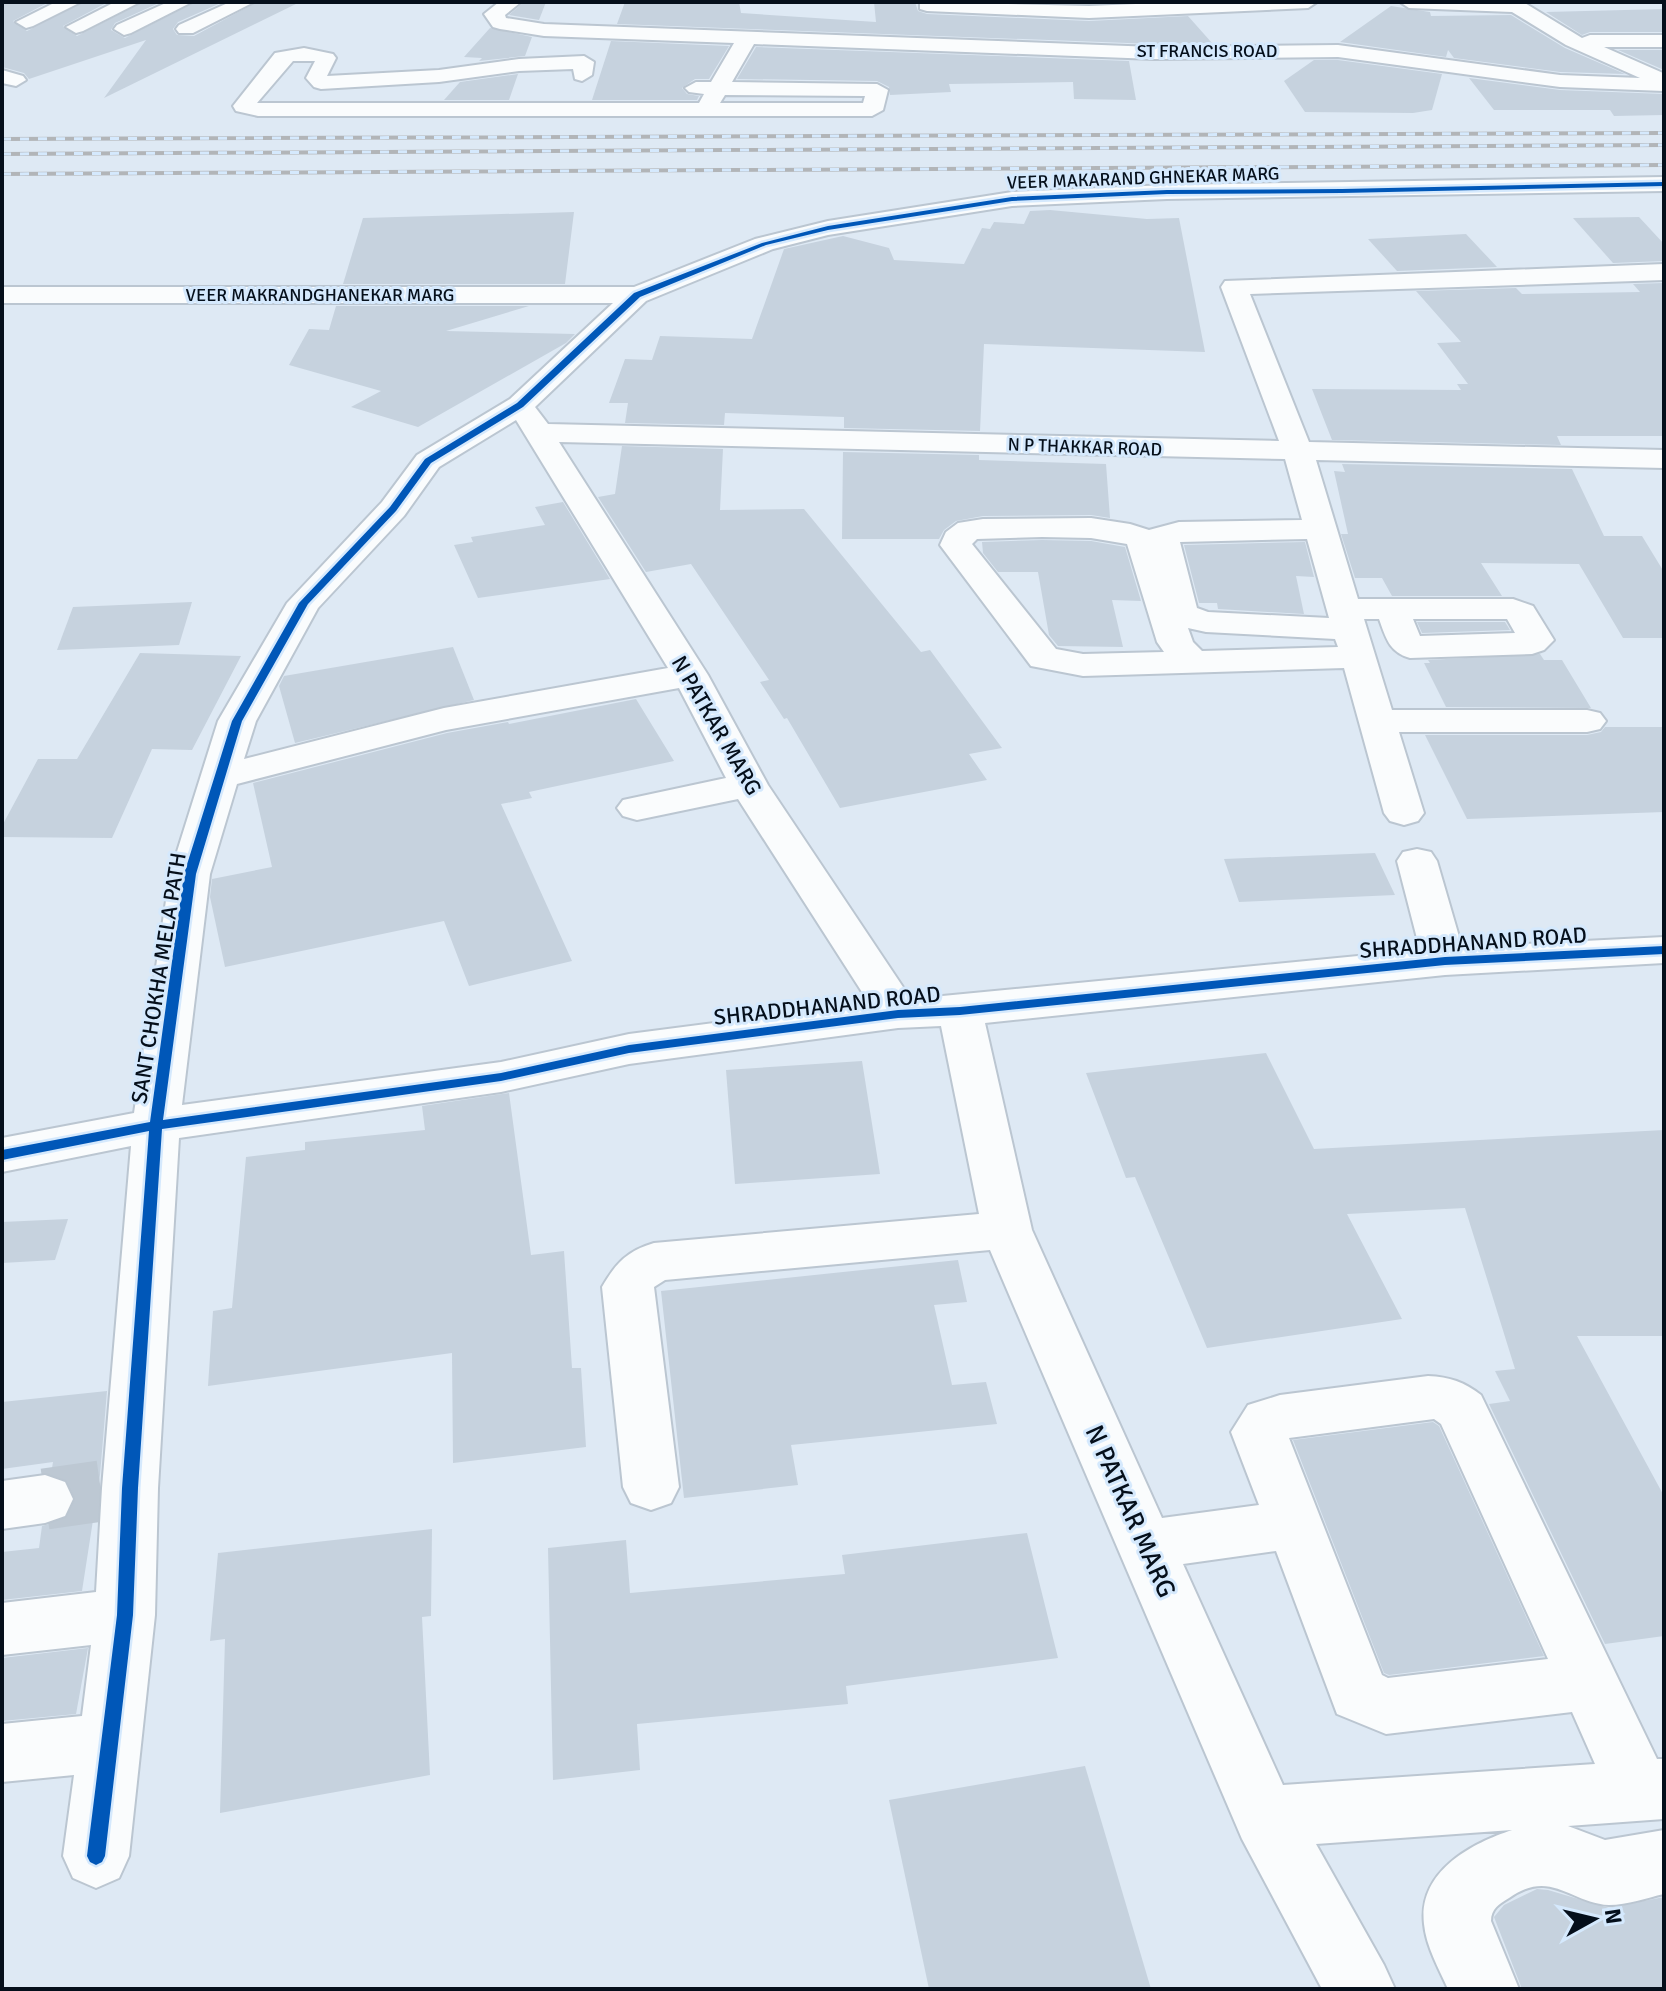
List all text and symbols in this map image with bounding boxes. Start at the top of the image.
street label: ST FRANCIS ROAD [1137,40,1277,62]
street label: VEER MAKARAND GHNEKAR MARG [1006,162,1280,194]
street label: VEER MAKRANDGHANEKAR MARG [186,284,454,306]
street label: N P THAKKAR ROAD [1007,433,1163,461]
street label: N PATKAR MARG [666,651,767,800]
street label: SANT CHOKHA MELA PATH [125,851,192,1106]
street label: SHRADDHANAND ROAD [1358,921,1588,964]
street label: SHRADDHANAND ROAD [712,980,942,1031]
street label: N PATKAR MARG [1078,1420,1182,1603]
north arrow [1554,1879,1634,1959]
text: N [1599,1907,1628,1926]

